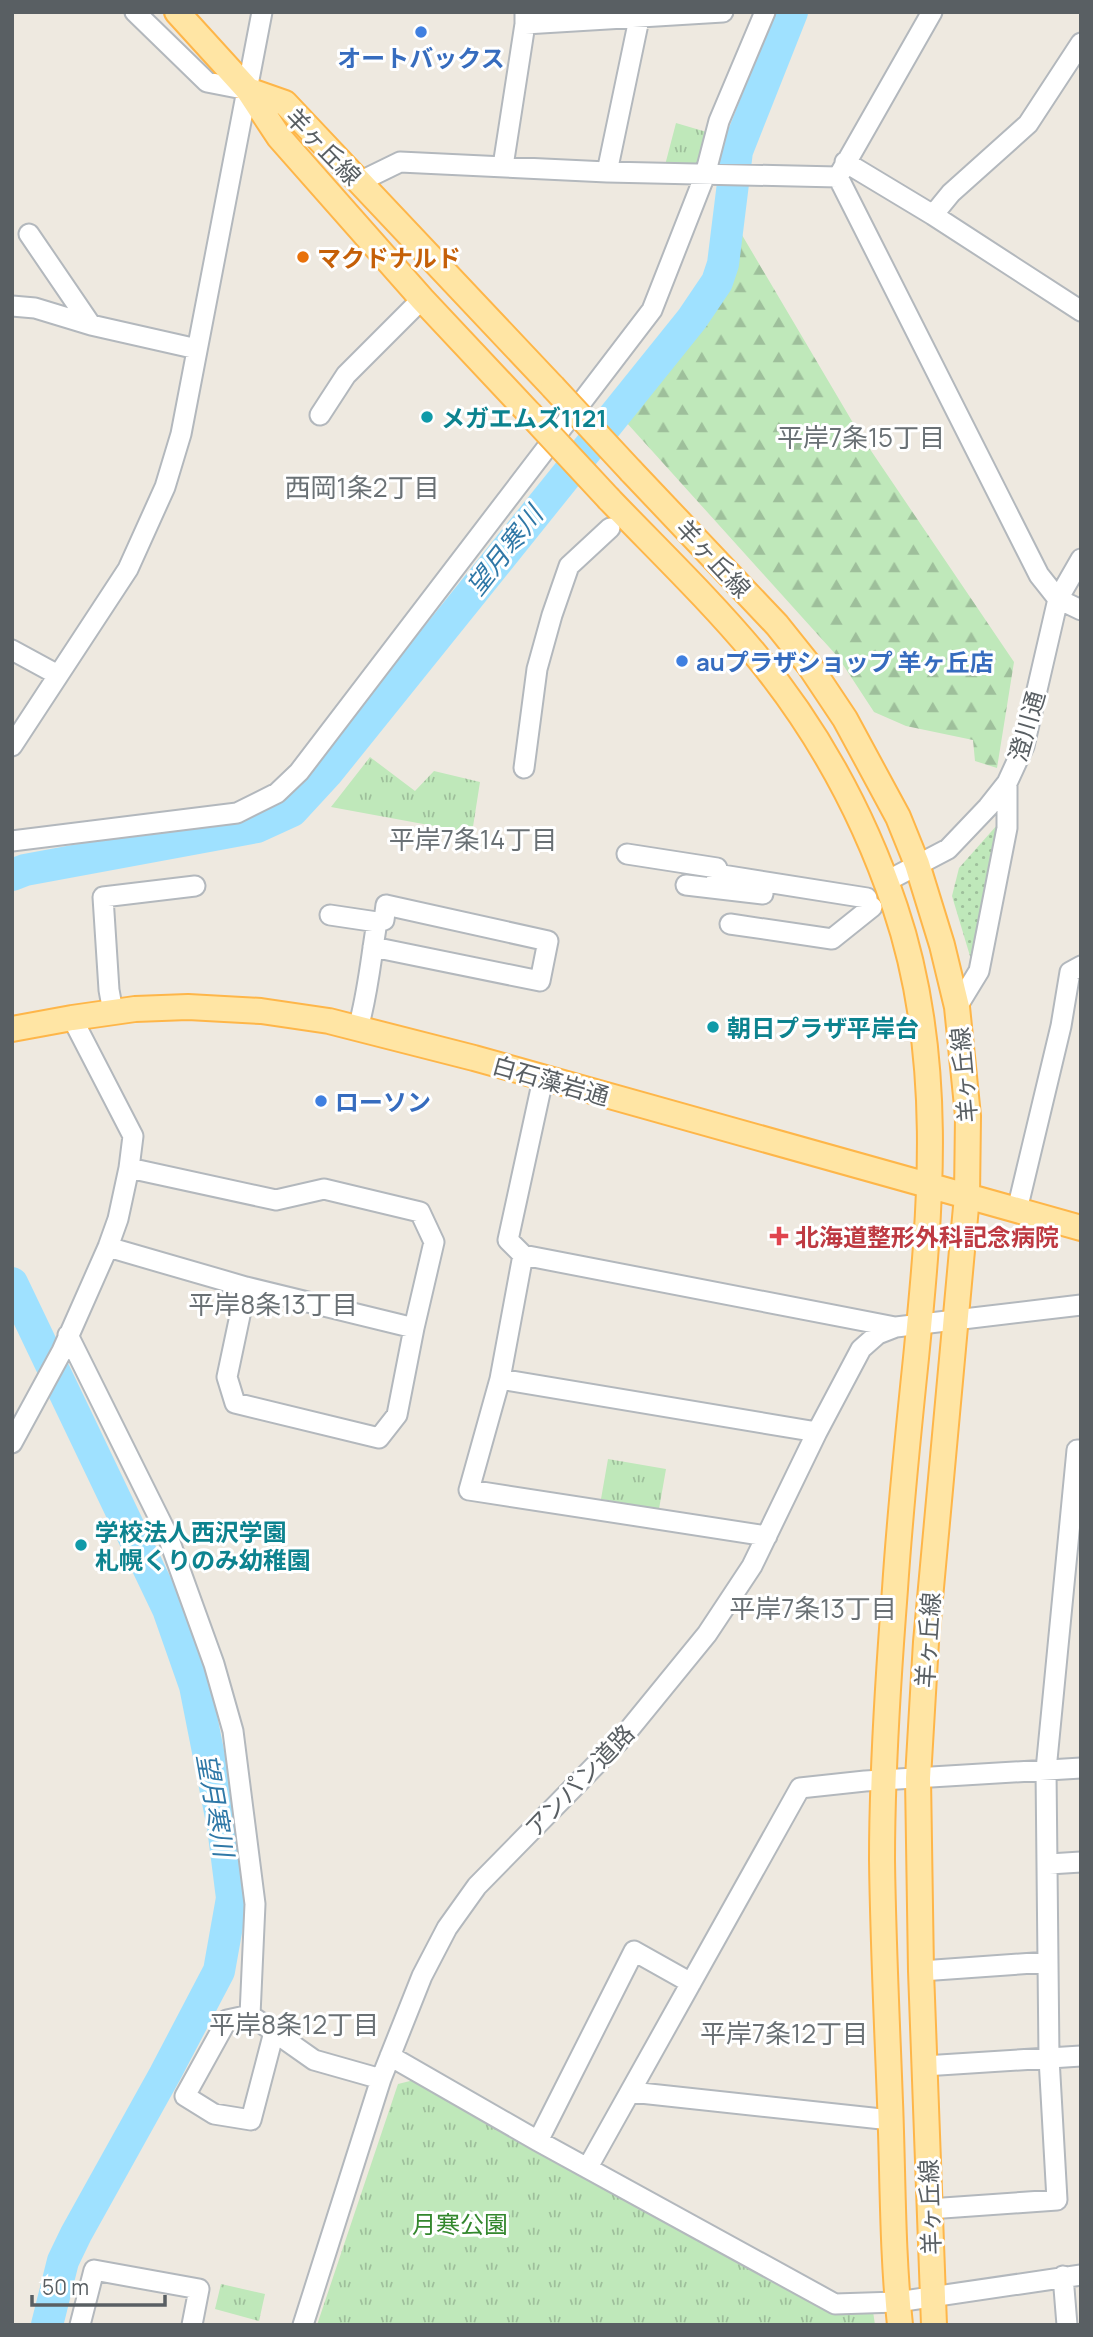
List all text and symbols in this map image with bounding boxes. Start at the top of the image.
marker: オートバックス [413,24,429,40]
place label: オートバックス [337,41,505,74]
street label: 羊ヶ丘線 [279,100,369,192]
place label: マクドナルド [317,241,461,274]
marker: マクドナルド [295,249,311,265]
place label: メガエムズ1121 [441,401,607,434]
marker: メガエムズ1121 [419,409,435,425]
district label: 平岸7条15丁目 [777,419,945,455]
district label: 西岡1条2丁目 [285,469,439,505]
water label: 望月寒川 [458,496,552,602]
street label: 羊ヶ丘線 [669,512,759,604]
place label: auプラザショップ 羊ヶ丘店 [696,645,994,678]
marker: auプラザショップ 羊ヶ丘店 [674,653,690,669]
street label: 澄川通 [1000,687,1052,765]
district label: 平岸7条14丁目 [389,821,557,857]
place label: 朝日プラザ平岸台 [727,1011,919,1044]
marker: 朝日プラザ平岸台 [705,1019,721,1035]
street label: 羊ヶ丘線 [942,1026,984,1124]
street label: 白石藻岩通 [489,1048,613,1112]
place label: ローソン [335,1085,431,1118]
marker: ローソン [313,1093,329,1109]
place label: 北海道整形外科記念病院 [795,1220,1059,1253]
marker: 北海道整形外科記念病院 [769,1226,789,1246]
district label: 平岸8条13丁目 [188,1286,358,1322]
place label: 学校法人西沢学園 札幌くりのみ幼稚園 [95,1515,311,1576]
marker: 学校法人西沢学園 札幌くりのみ幼稚園 [73,1537,89,1553]
district label: 平岸7条13丁目 [729,1590,897,1626]
street label: 羊ヶ丘線 [907,1591,947,1689]
street label: アンパン道路 [517,1717,641,1843]
water label: 望月寒川 [189,1751,243,1862]
district label: 平岸8条12丁目 [209,2006,379,2042]
district label: 平岸7条12丁目 [700,2015,868,2051]
street label: 羊ヶ丘線 [911,2158,947,2256]
park label: 月寒公園 [412,2207,508,2240]
scale bar [32,2264,164,2308]
text: 50 m [42,2273,89,2301]

